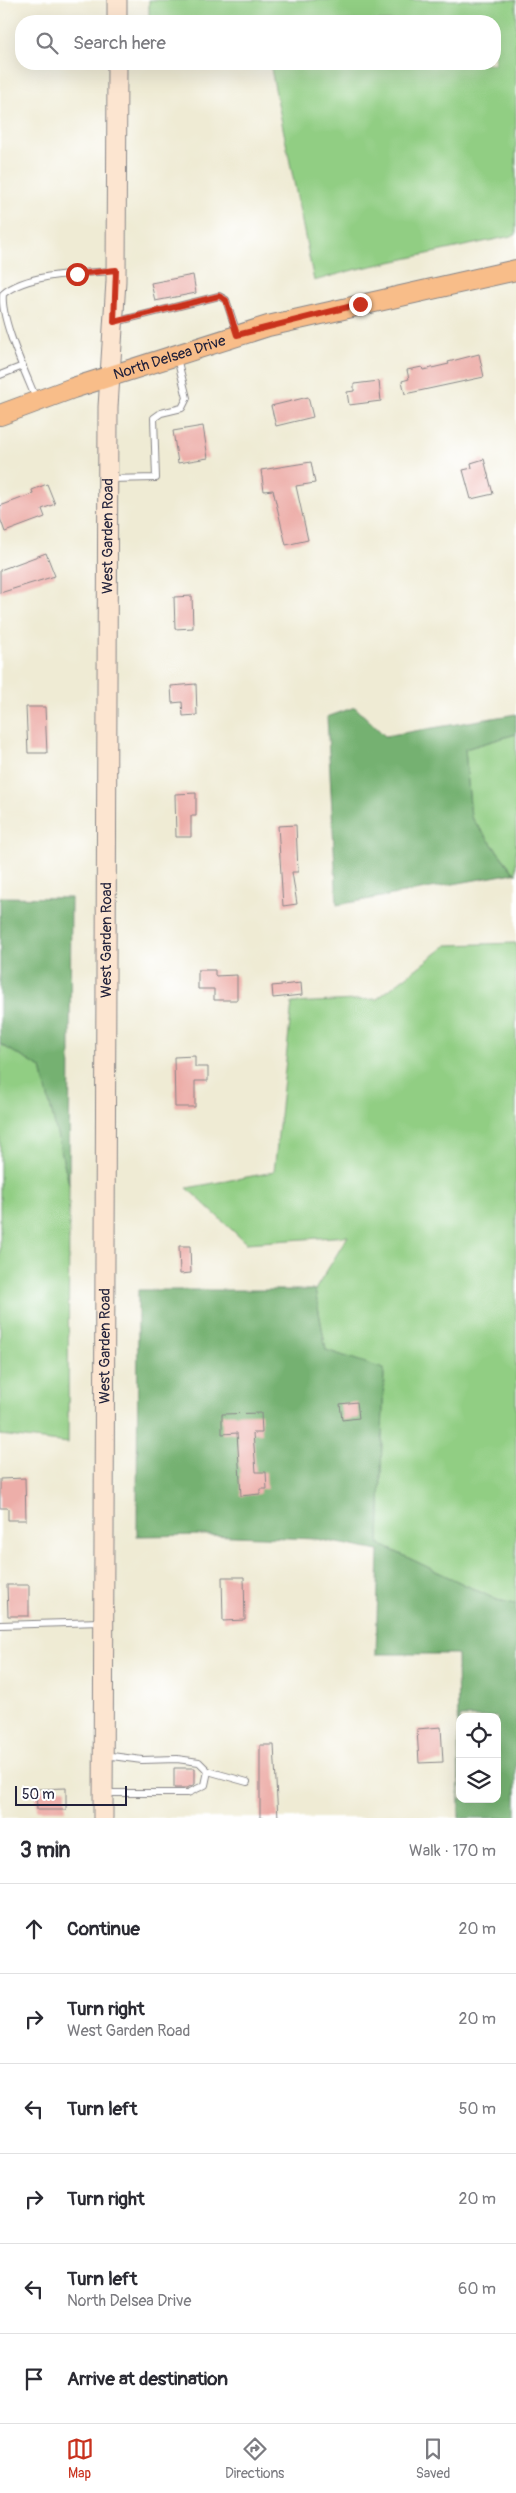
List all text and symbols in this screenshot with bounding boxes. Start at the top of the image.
search box [15,15,501,70]
icon: search [33,29,61,57]
text: Search here [73,31,166,55]
route start [66,263,89,286]
route end [349,293,372,316]
street label: North Delsea Drive [111,331,229,385]
street label: West Garden Road [98,478,118,594]
street label: West Garden Road [97,882,116,998]
street label: West Garden Road [95,1288,115,1404]
map controls [456,1713,501,1803]
button: locate [456,1713,501,1758]
button: layers [456,1758,501,1803]
scale bar [15,1783,128,1806]
text: 50 m [22,1786,55,1803]
text: 3 min [20,1837,70,1864]
text: Walk · 170 m [409,1841,496,1861]
icon: ahead [20,1915,48,1943]
text: Continue [67,1917,140,1941]
text: 20 m [458,1919,496,1939]
text: Turn right [67,1997,145,2021]
icon: right [20,2005,48,2033]
text: 20 m [458,2009,496,2029]
text: West Garden Road [67,2021,190,2041]
icon: left [20,2095,48,2123]
text: Turn left [67,2097,137,2121]
text: 50 m [459,2099,496,2119]
icon: right [20,2185,48,2213]
text: Turn right [67,2187,145,2211]
text: 20 m [458,2189,496,2209]
text: Turn left [67,2267,137,2291]
icon: left [20,2275,48,2303]
text: 60 m [458,2279,496,2299]
text: North Delsea Drive [67,2291,191,2311]
icon: arrive [20,2365,48,2393]
text: Arrive at destination [67,2367,228,2391]
tab: Map [66,2435,94,2482]
tab: Directions [225,2435,284,2482]
tab: Saved [416,2435,450,2482]

